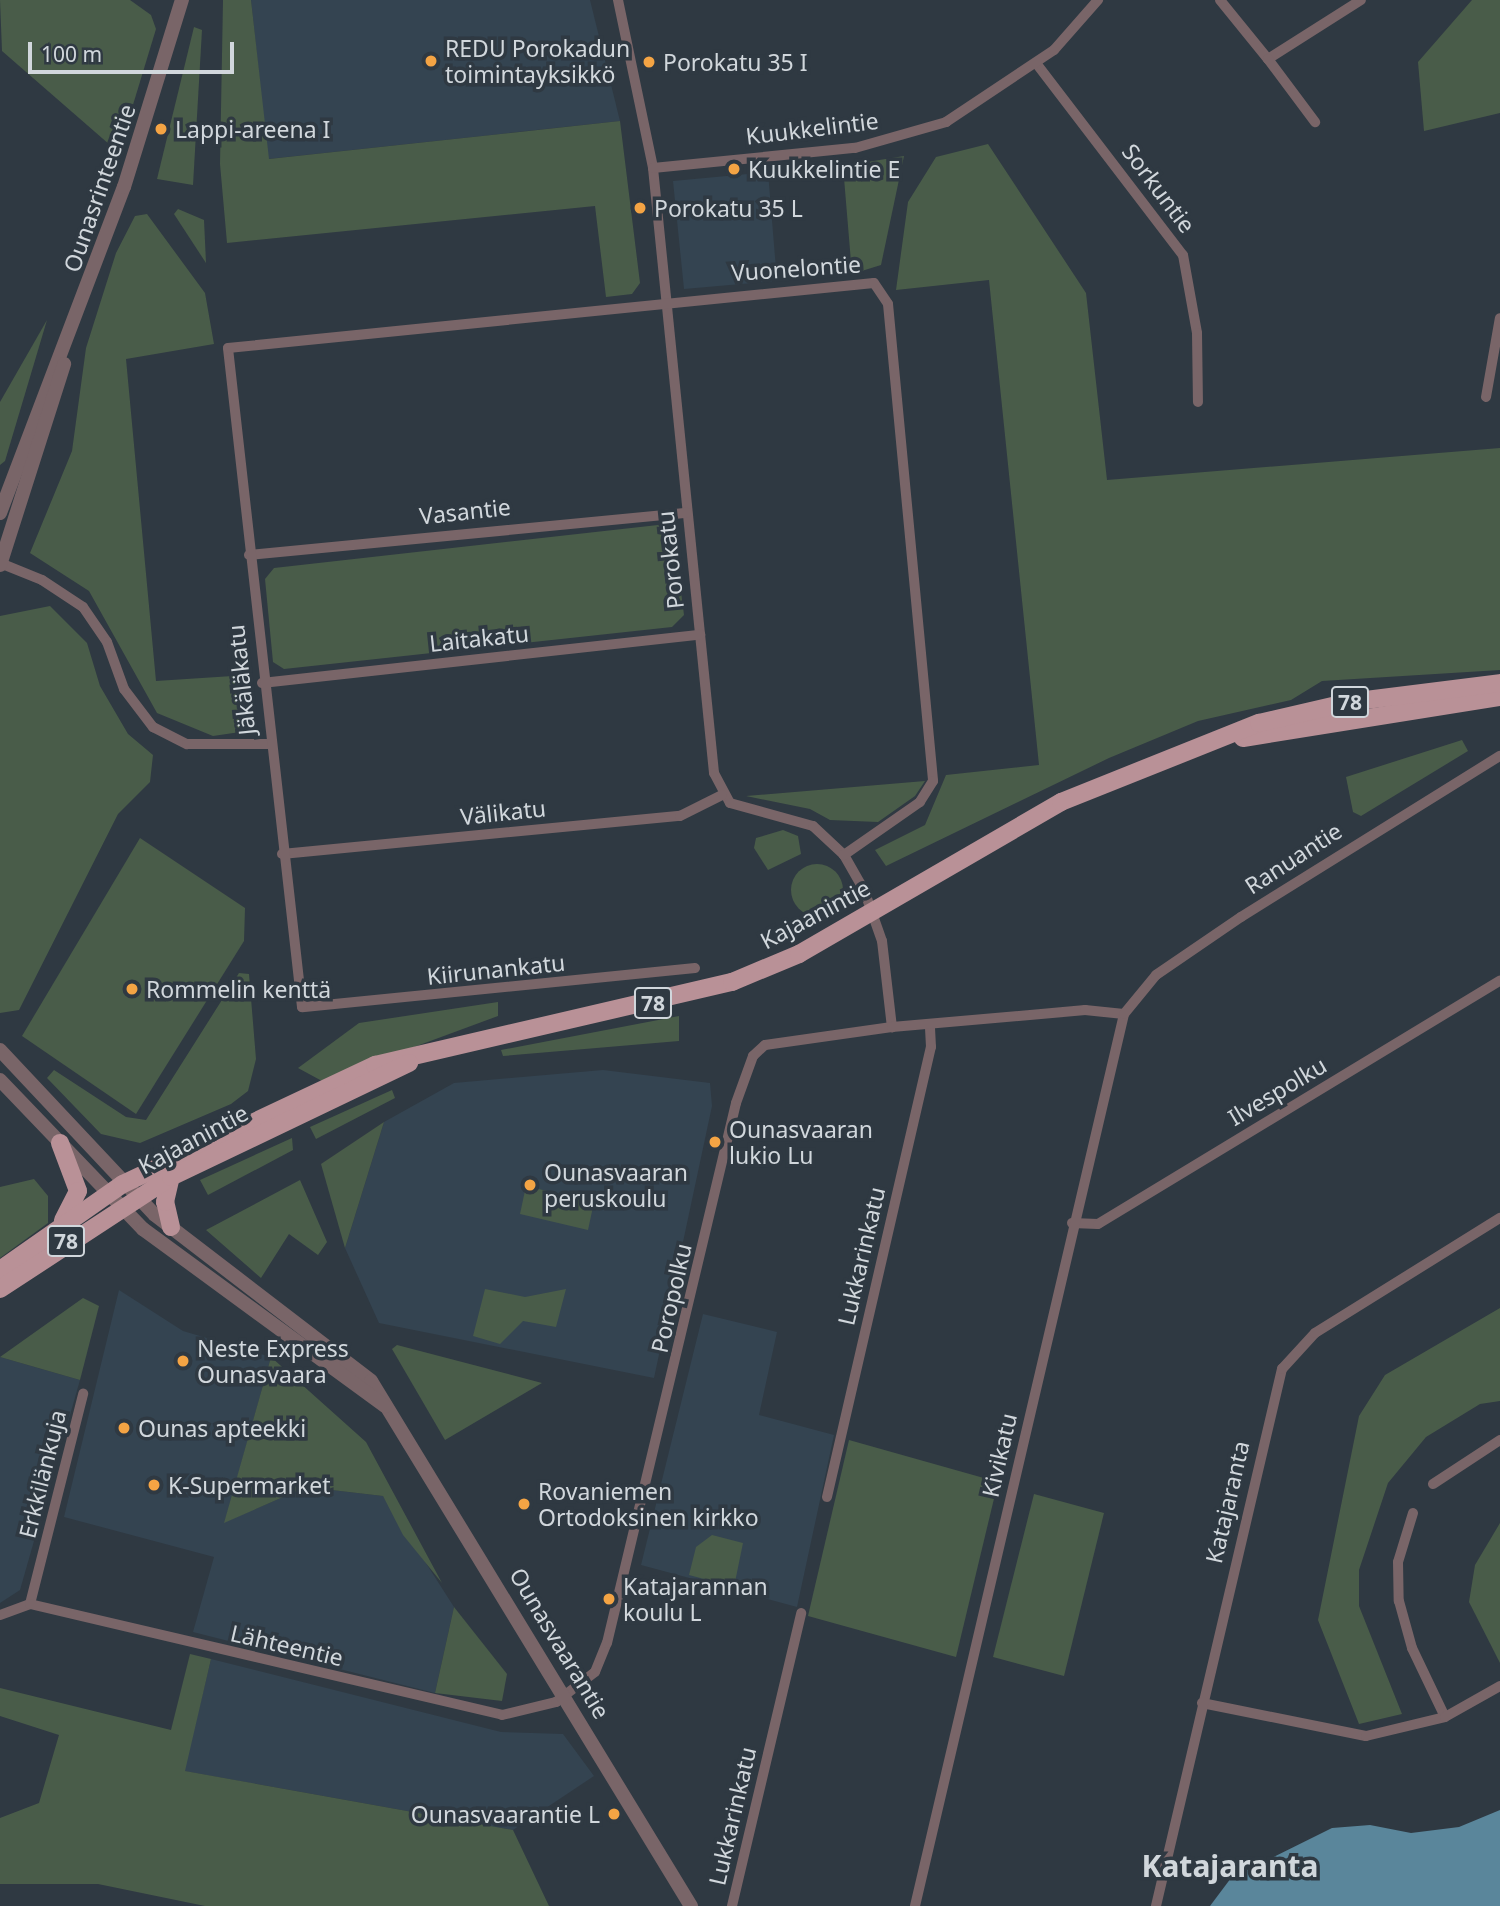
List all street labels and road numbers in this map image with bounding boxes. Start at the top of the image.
street label: Ounasrinteentie [57,100,141,276]
street label: Kuukkelintie [744,106,880,150]
street label: Sorkuntie [1117,138,1201,238]
street label: Vuonelontie [730,250,862,286]
street label: Vasantie [418,492,512,530]
street label: Porokatu [651,510,689,610]
street label: Laitakatu [428,619,530,657]
street label: Jäkäläkatu [221,623,261,737]
road number: 78 [1331,684,1369,720]
street label: Välikatu [459,794,547,830]
street label: Ranuantie [1239,816,1347,900]
street label: Kajaanintie [755,874,875,954]
street label: Kiirunankatu [426,948,566,990]
road number: 78 [634,986,672,1020]
street label: Ilvespolku [1223,1051,1331,1131]
street label: Kajaanintie [133,1099,253,1179]
street label: Lukkarinkatu [832,1184,890,1328]
road number: 78 [47,1224,85,1258]
street label: Poropolku [645,1241,697,1355]
street label: Erkkilänkuja [13,1407,71,1541]
street label: Kivikatu [976,1410,1022,1500]
street label: Katajaranta [1200,1438,1254,1566]
street label: Ounasvaarantie [504,1563,616,1723]
street label: Lähteentie [228,1619,346,1671]
street label: Lukkarinkatu [703,1744,761,1888]

